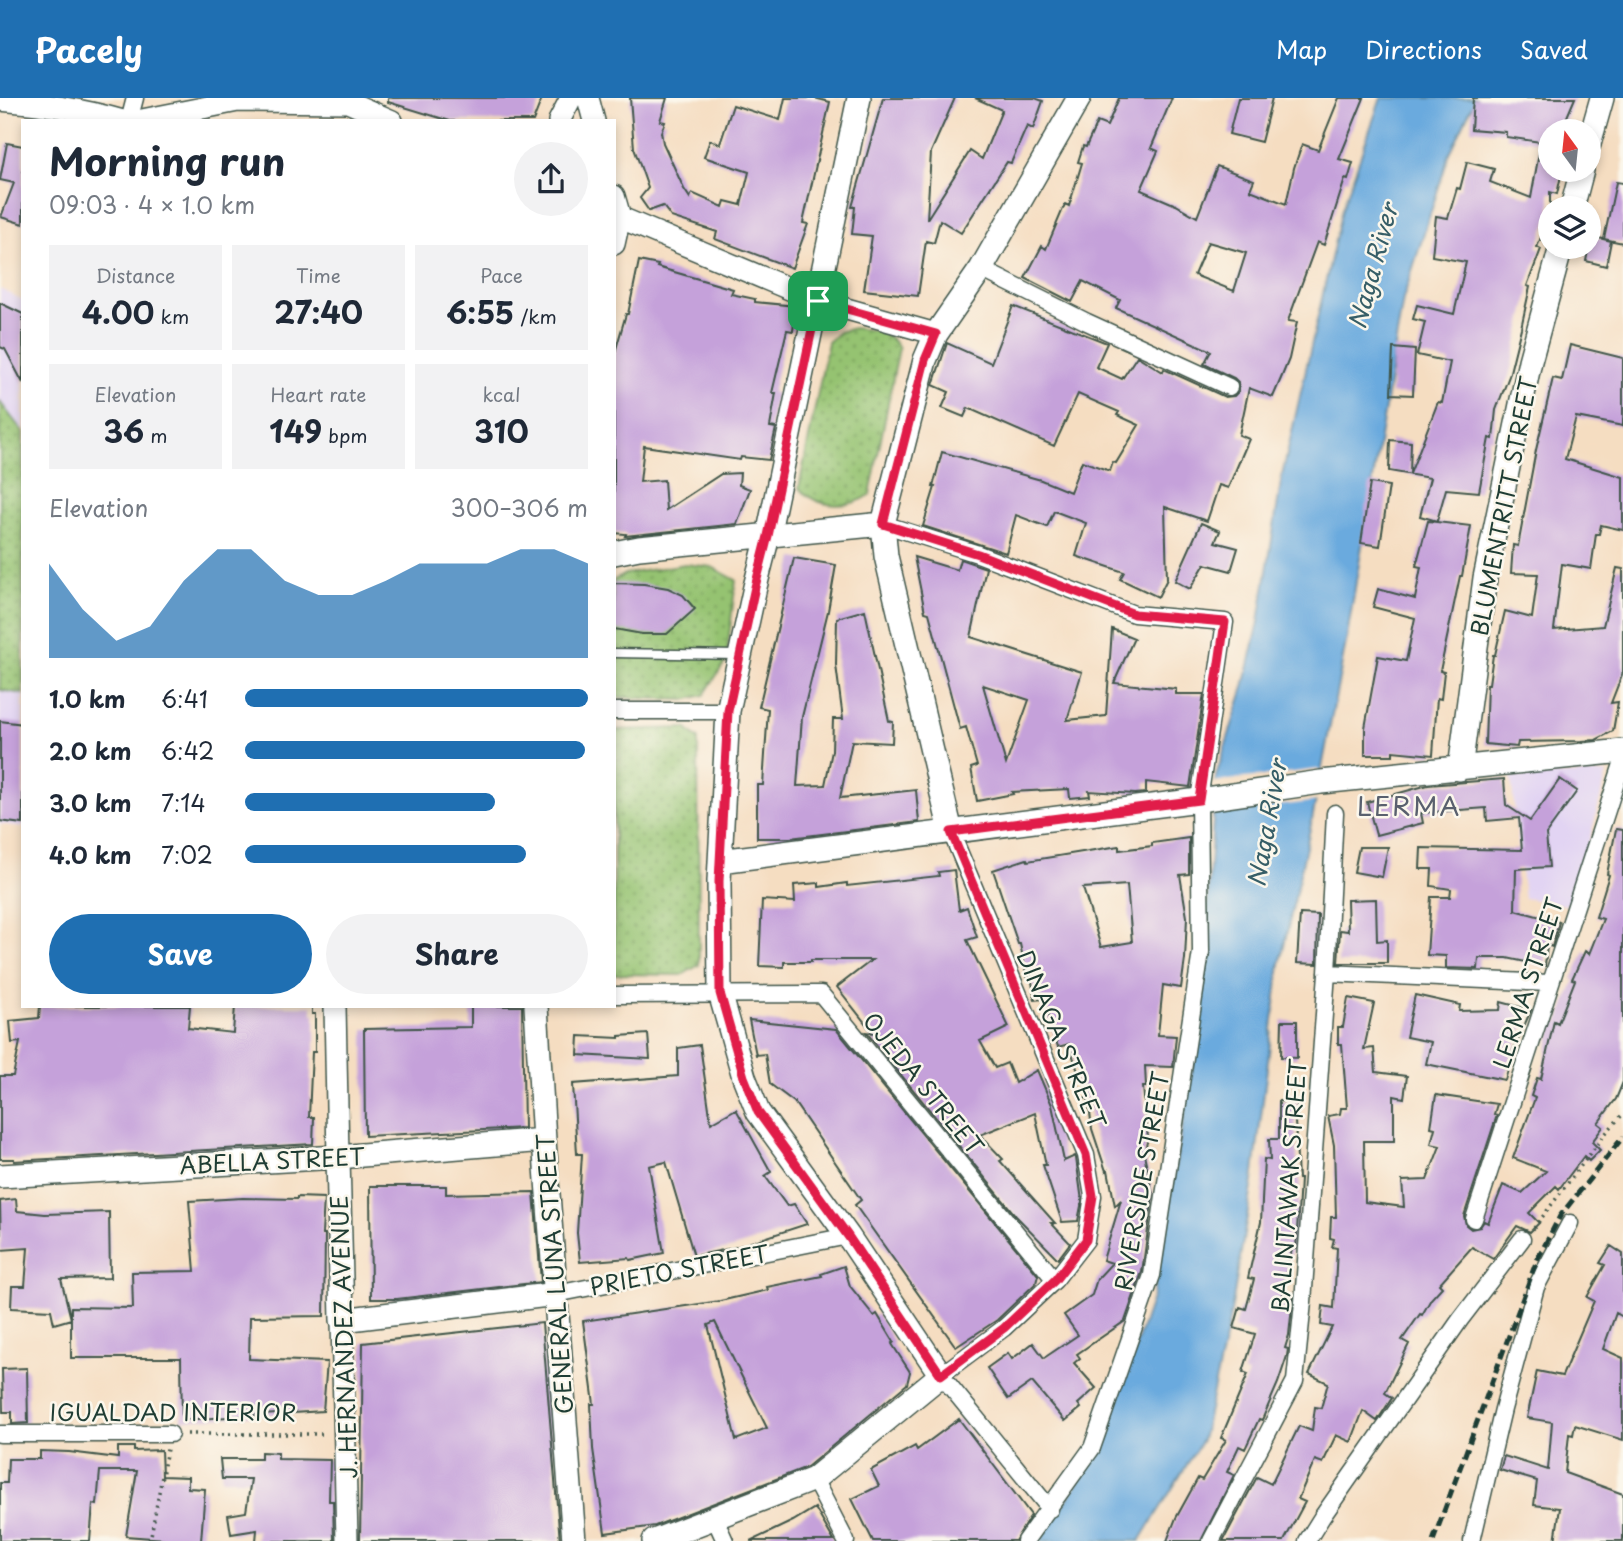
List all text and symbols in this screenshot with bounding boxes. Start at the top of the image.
text: Pacely [35,24,143,74]
text: Map [1276,31,1327,67]
text: Directions [1365,31,1482,67]
text: Saved [1520,31,1588,67]
north arrow [1538,119,1601,182]
map controls [1538,119,1601,259]
text: Morning run [49,132,285,189]
button: share [514,142,588,216]
text: 09:03 · 4 × 1.0 km [49,187,255,222]
button: layers [1538,196,1601,259]
water label: Naga River [1338,197,1407,332]
text: Distance [96,261,175,289]
text: Time [296,261,341,289]
text: Pace [480,261,523,289]
pin [788,271,848,331]
icon: arrive [799,282,837,320]
text: 4.00 [82,289,154,334]
text: 27:40 [274,289,363,334]
text: 6:55 [446,289,514,334]
text: km [154,302,189,330]
text: /km [514,302,557,330]
street label: BLUMENTRITT STREET [1461,373,1545,639]
text: Elevation [95,380,176,408]
text: Heart rate [271,380,366,408]
text: kcal [483,380,520,408]
text: 36 [103,408,144,453]
text: 149 [269,408,322,453]
text: 310 [474,408,529,453]
text: m [144,421,168,449]
text: bpm [322,421,368,449]
text: Elevation [49,490,148,525]
text: 300–306 m [451,490,588,525]
text: 1.0 km [49,681,126,716]
text: 6:41 [161,681,208,716]
text: 2.0 km [49,733,131,768]
text: 6:42 [161,733,214,768]
water label: Naga River [1237,754,1295,889]
text: 3.0 km [49,785,131,820]
text: 7:14 [161,785,206,820]
district label: LERMA [1357,786,1461,825]
text: 4.0 km [49,837,132,872]
text: 7:02 [161,837,213,872]
street label: LERMA STREET [1483,893,1571,1073]
button: Save [49,914,312,994]
button: Share [326,914,588,994]
street label: DINAGA STREET [1009,944,1116,1134]
street label: OJEDA STREET [855,1004,993,1162]
street label: BALINTAWAK STREET [1262,1057,1314,1314]
street label: RIVERSIDE STREET [1105,1069,1178,1293]
street label: GENERAL LUNA STREET [527,1132,581,1415]
street label: ABELLA STREET [178,1138,366,1182]
street label: J. HERNANDEZ AVENUE [321,1195,365,1479]
street label: PRIETO STREET [586,1234,772,1304]
street label: IGUALDAD INTERIOR [50,1394,296,1429]

